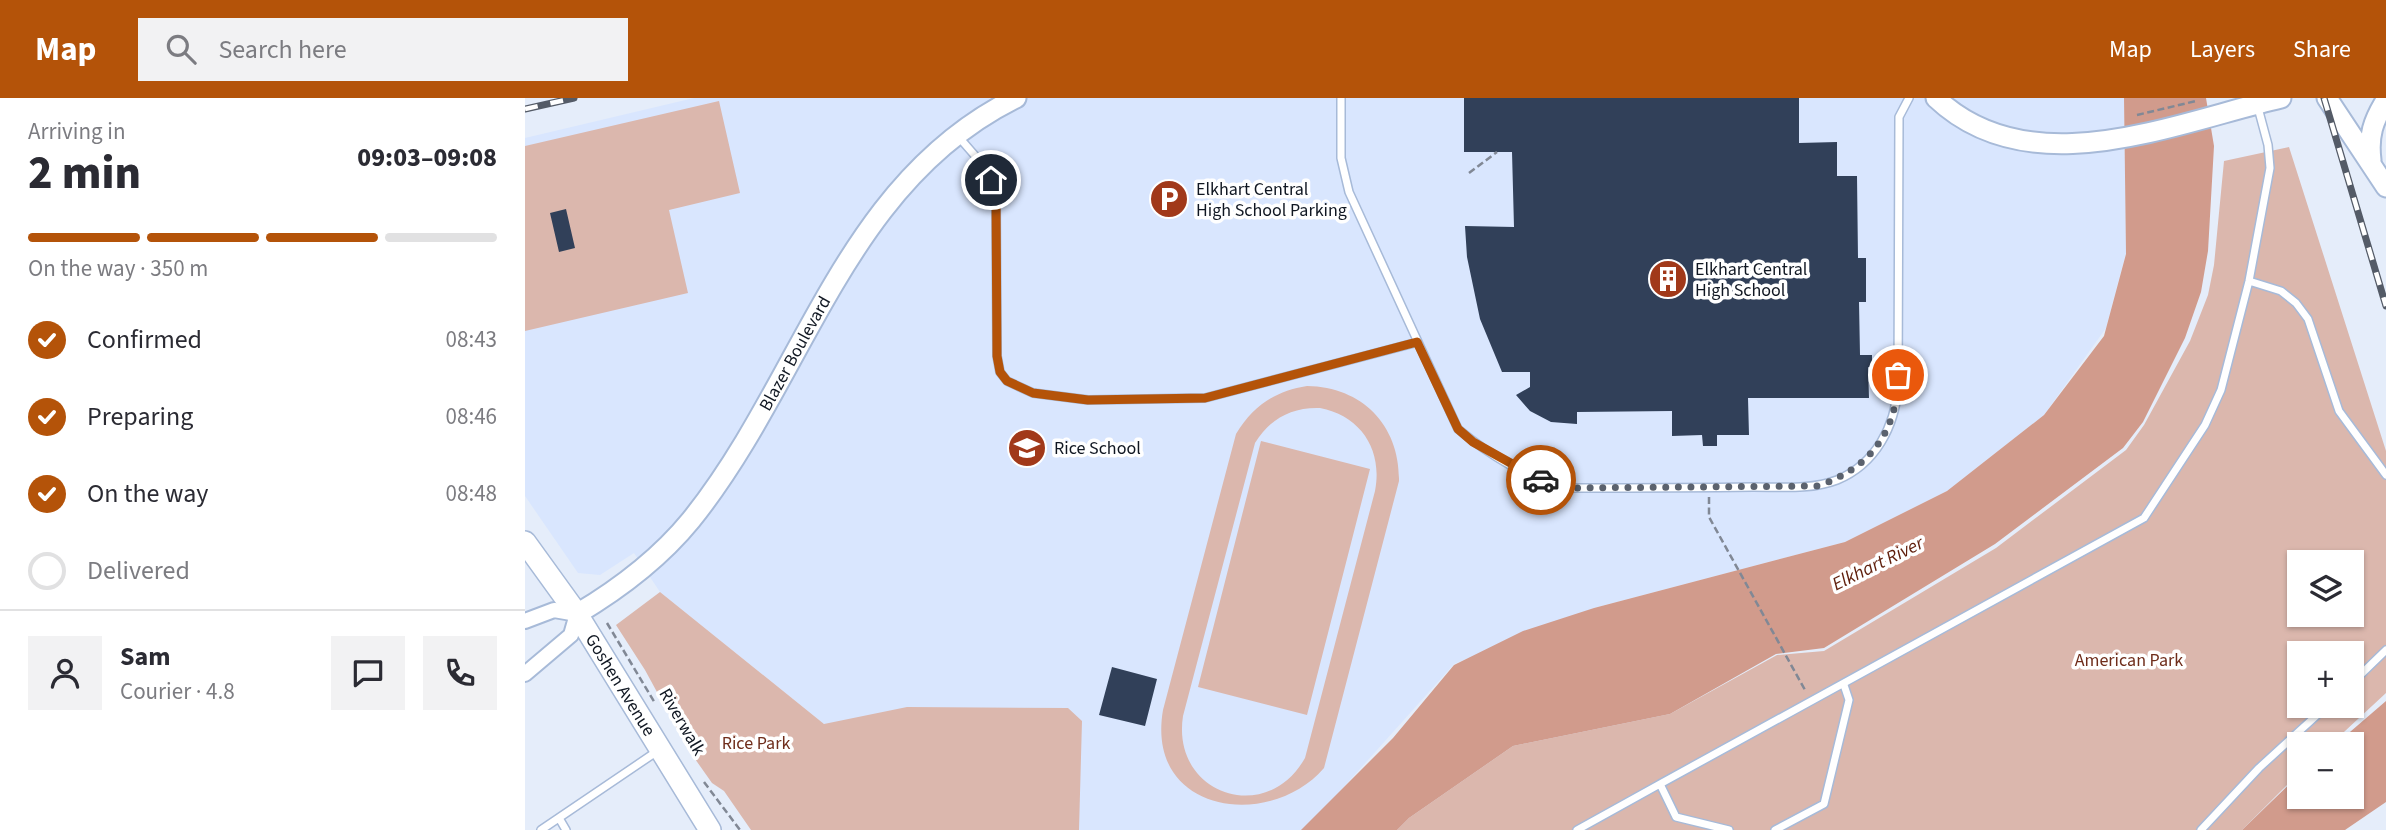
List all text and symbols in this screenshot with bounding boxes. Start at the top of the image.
search box [138,18,628,81]
text: Map [35,26,96,73]
icon: search [162,30,200,68]
text: Search here [218,31,347,68]
text: Map [2109,32,2152,67]
text: Layers [2190,32,2255,67]
text: Share [2293,32,2351,67]
text: Arriving in [28,115,126,148]
text: 09:03–09:08 [357,139,497,176]
text: 2 min [28,141,141,206]
pin [961,150,1021,210]
icon: home [972,161,1010,199]
place label: Elkhart Central High School Parking [1196,177,1347,223]
parking icon: Elkhart Central High School Parking [1148,178,1190,220]
text: On the way · 350 m [28,252,208,285]
place label: Elkhart Central High School [1695,257,1807,303]
building icon: Elkhart Central High School [1647,258,1689,300]
street label: Blazer Boulevard [753,291,836,415]
icon: check [28,321,66,359]
text: Confirmed [87,321,202,358]
text: 08:43 [446,323,497,356]
pin [1868,345,1928,405]
icon: bag [1879,356,1917,394]
icon: check [28,398,66,436]
text: Preparing [87,398,193,435]
text: 08:46 [446,400,497,433]
school or university icon: Rice School [1006,427,1048,469]
place label: Rice School [1054,436,1141,461]
courier [1506,445,1576,515]
icon: car [1522,461,1560,499]
icon: check [28,475,66,513]
text: On the way [87,475,208,512]
text: 08:48 [446,477,497,510]
water label: Elkhart River [1828,530,1930,598]
map controls [2287,550,2364,809]
button: layers [2287,550,2364,627]
text: Delivered [87,552,190,589]
street label: Goshen Avenue [580,629,662,741]
button: person [28,636,102,710]
button: chat [331,636,405,710]
button: phone [423,636,497,710]
text: Sam [120,638,170,675]
button: + [2287,641,2364,718]
park label: American Park [2075,648,2183,673]
text: Courier · 4.8 [120,675,235,708]
street label: Riverwalk [653,684,711,760]
park label: Rice Park [722,731,790,756]
button: − [2287,732,2364,809]

